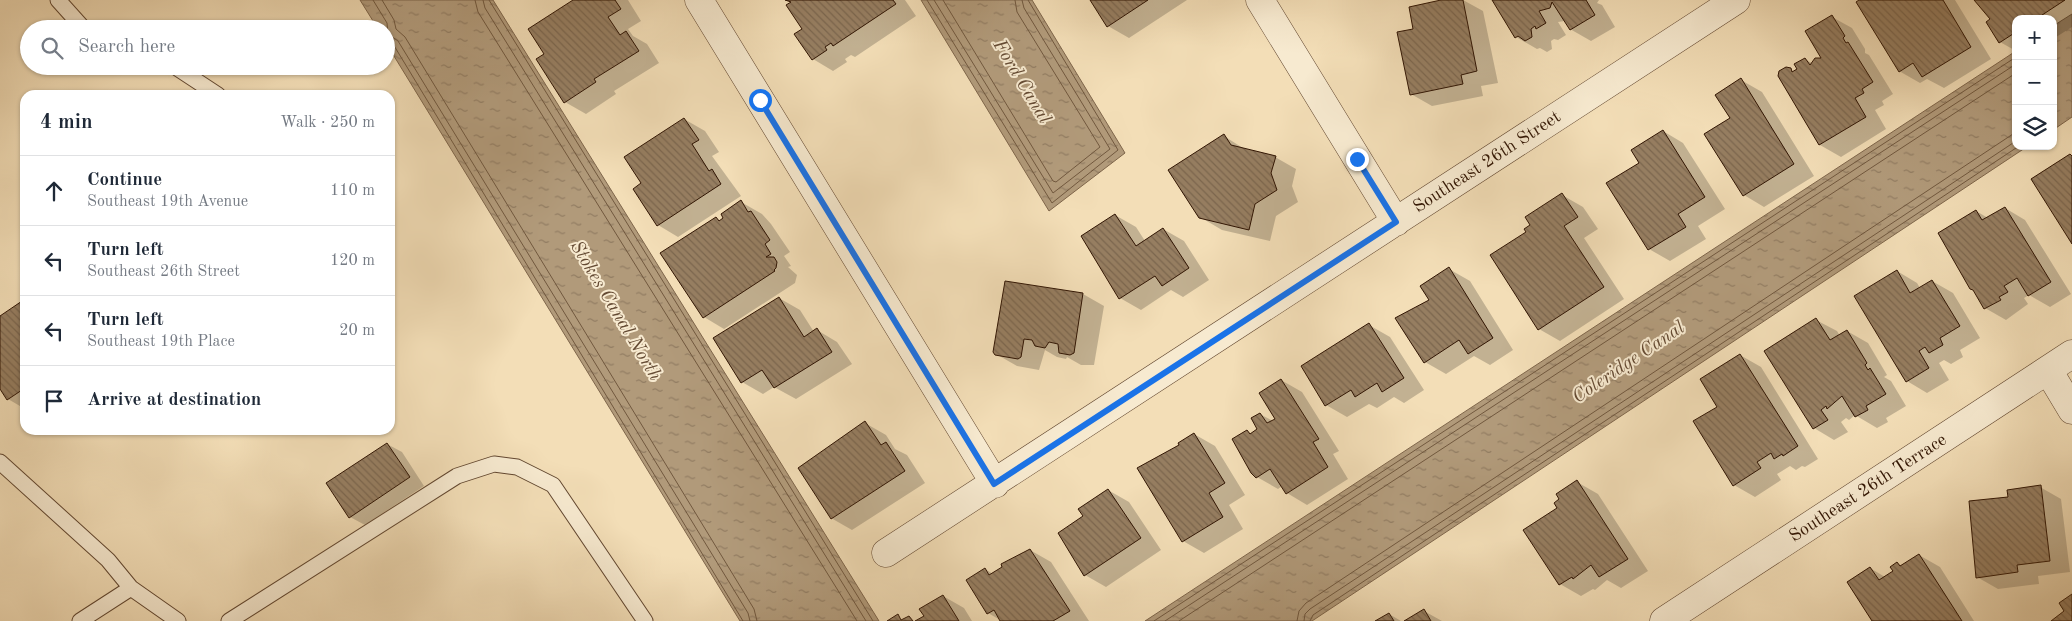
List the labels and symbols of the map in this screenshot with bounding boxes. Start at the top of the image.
water label: Ford Canal [988,36,1054,128]
route start [749,89,772,112]
street label: Southeast 26th Street [1410,108,1564,216]
route end [1346,148,1369,171]
water label: Stokes Canal North [566,238,664,385]
water label: Coleridge Canal [1569,318,1689,408]
street label: Southeast 26th Terrace [1786,430,1950,546]

